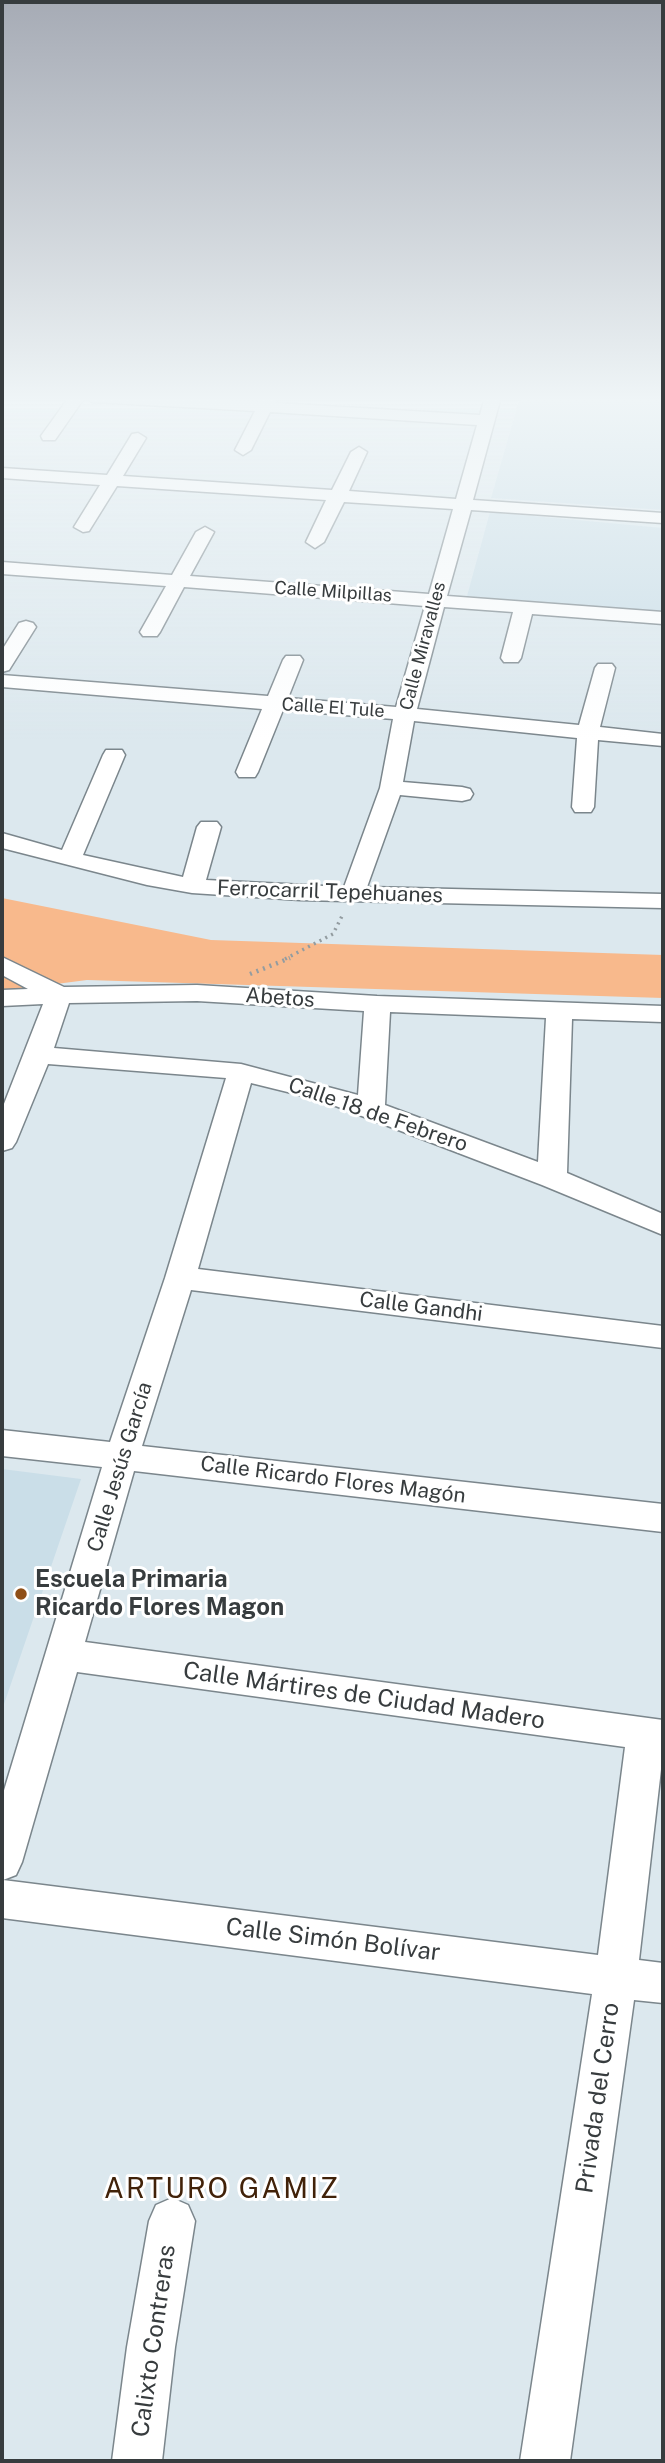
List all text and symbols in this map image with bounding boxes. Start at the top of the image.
street label: Calle Milpillas [274,577,392,607]
street label: Calle Miravalles [395,579,451,713]
street label: Calle El Tule [281,694,385,722]
street label: Ferrocarril Tepehuanes [217,875,443,909]
street label: Abetos [245,983,315,1013]
street label: Calle 18 de Febrero [285,1072,471,1158]
street label: Calle Gandhi [358,1287,484,1327]
street label: Calle Jesús García [82,1379,158,1555]
street label: Calle Ricardo Flores Magón [199,1451,467,1509]
place label: Escuela Primaria Ricardo Flores Magon [35,1566,284,1622]
marker: Escuela Primaria Ricardo Flores Magon [13,1586,29,1602]
street label: Calle Mártires de Ciudad Madero [181,1656,547,1736]
street label: Calle Simón Bolívar [224,1913,442,1967]
street label: Privada del Cerro [570,2001,626,2195]
district label: ARTURO GAMIZ [106,2172,338,2206]
street label: Calixto Contreras [126,2243,182,2439]

